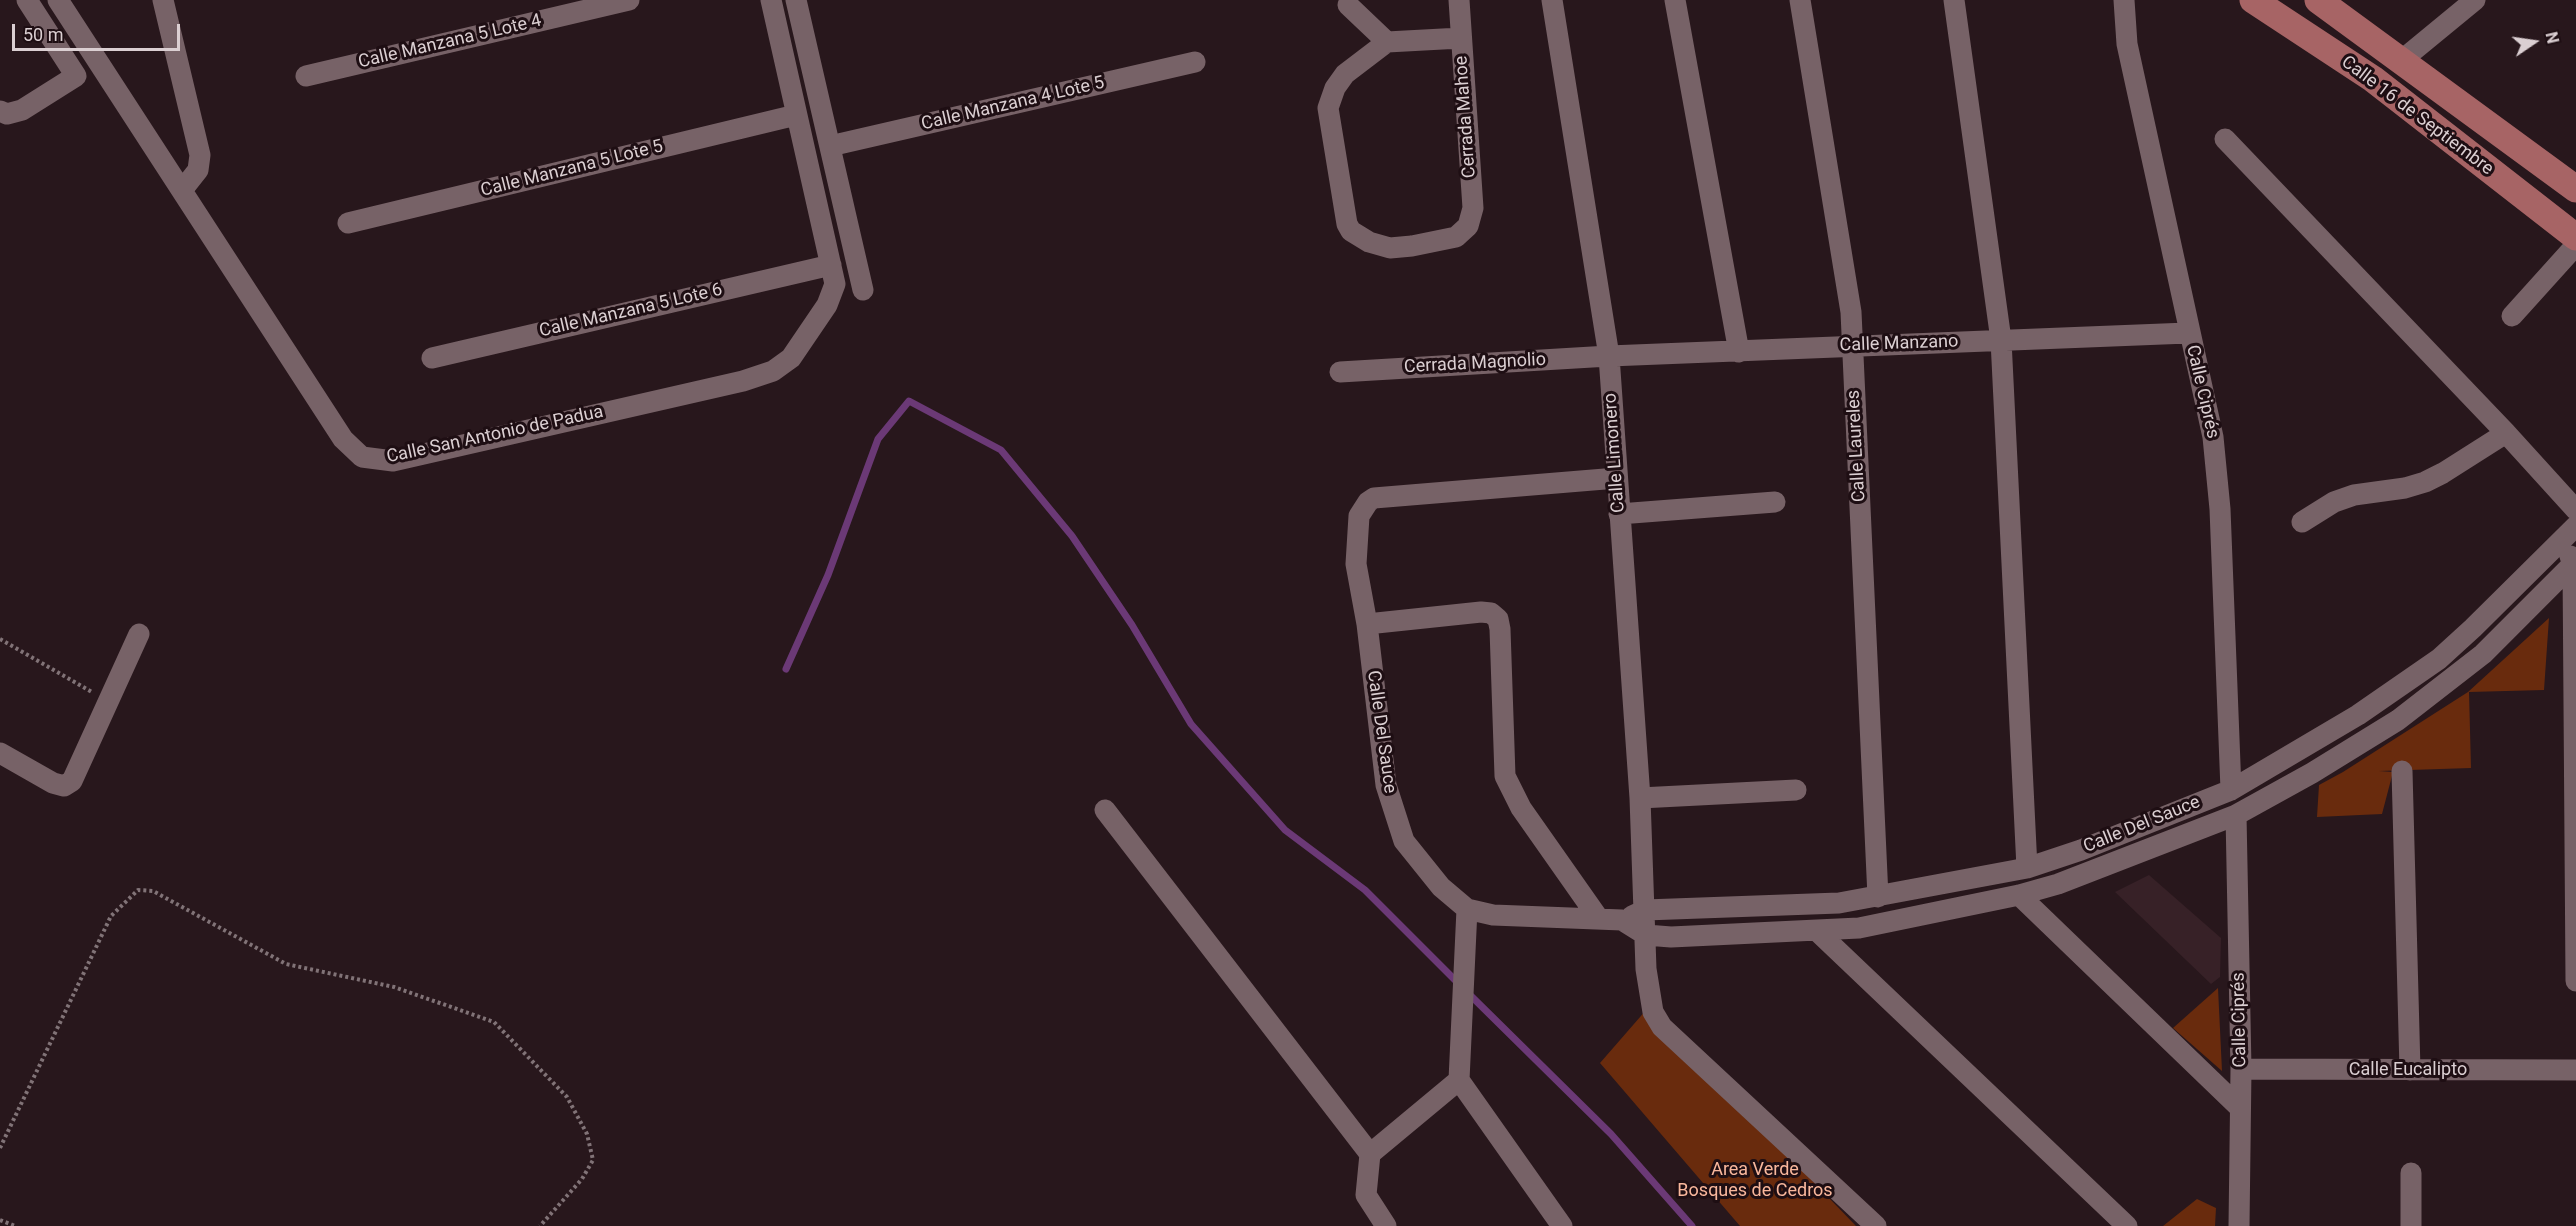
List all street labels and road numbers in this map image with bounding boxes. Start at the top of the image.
street label: Calle Manzana 5 Lote 4 [356,10,544,74]
street label: Calle 16 de Septiembre [2337,52,2497,180]
street label: Cerrada Mahoe [1451,55,1481,179]
street label: Calle Manzana 4 Lote 5 [919,72,1107,136]
street label: Calle Manzana 5 Lote 5 [479,136,665,202]
street label: Calle Manzana 5 Lote 6 [537,279,725,343]
street label: Calle Manzano [1839,331,1959,357]
street label: Calle Ciprés [2181,343,2223,441]
street label: Cerrada Magnolio [1403,349,1547,379]
street label: Calle Laureles [1843,389,1871,503]
street label: Calle Limonero [1600,392,1630,514]
street label: Calle San Antonio de Padua [385,401,605,469]
street label: Calle Del Sauce [1362,669,1400,795]
street label: Calle Del Sauce [2081,792,2203,858]
street label: Calle Ciprés [2228,972,2252,1068]
street label: Calle Eucalipto [2349,1059,2467,1081]

